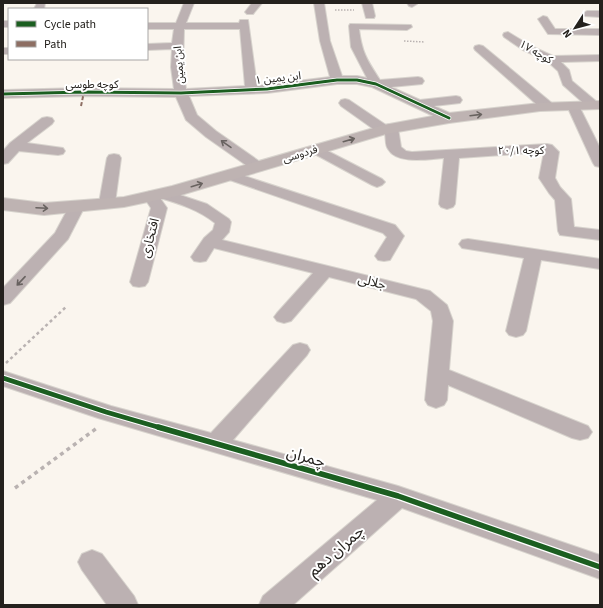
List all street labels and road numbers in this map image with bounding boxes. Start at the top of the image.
street label: ۱۷ کوچه [516,36,556,68]
street label: ابن یمین [170,46,188,84]
street label: ابن یمین ۱ [254,68,302,88]
street label: کوچه طوسی [65,77,119,92]
street label: فردوسی [281,142,319,166]
street label: کوچه ۲۰/۱ [498,143,545,158]
street label: افتخاری [136,216,164,260]
street label: جلالی [356,270,388,294]
street label: چمران [284,441,328,473]
street label: چمران دهم [303,520,370,582]

